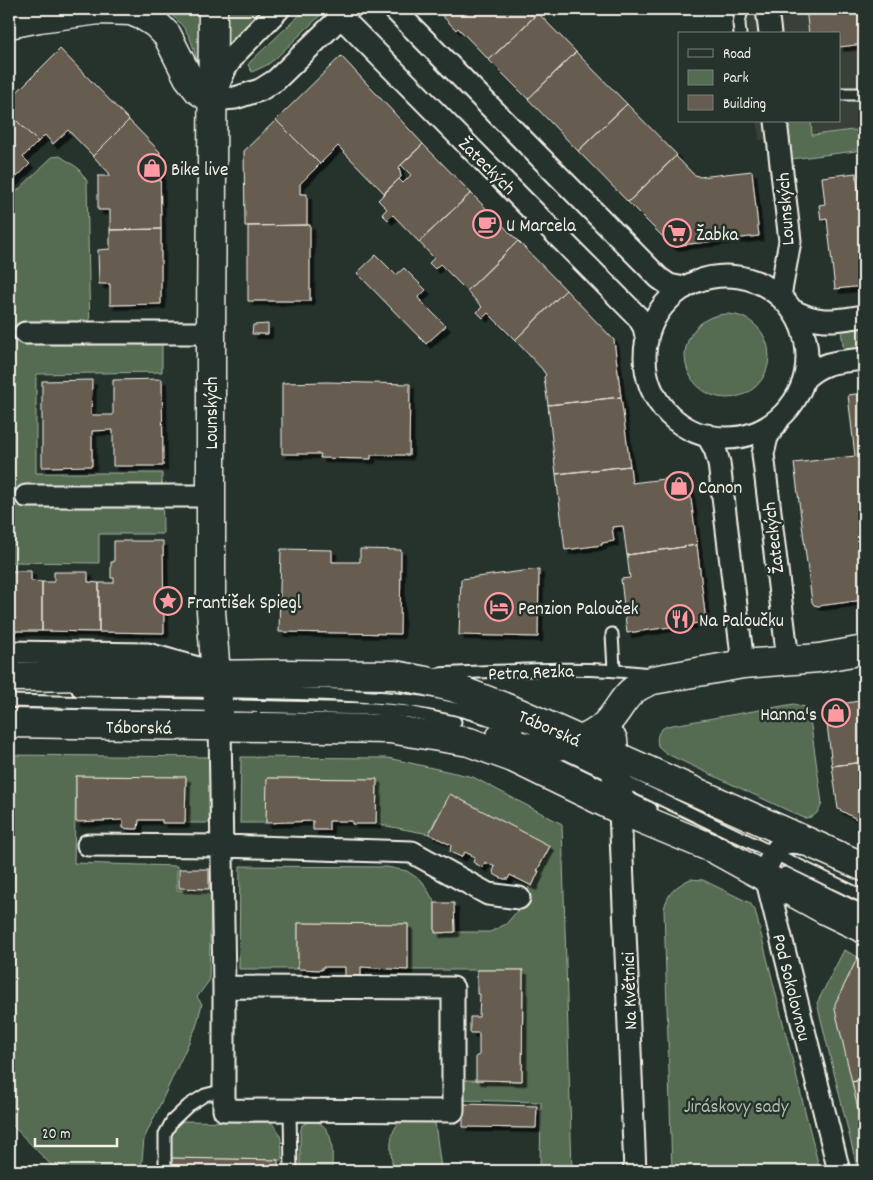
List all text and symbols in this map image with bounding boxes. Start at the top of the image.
legend [678,32,840,122]
text: Road [723,44,751,66]
text: Park [723,68,749,90]
text: Building [723,94,766,116]
street label: Žateckých [450,132,521,203]
shop icon: Bike live [137,153,167,183]
place label: Bike live [171,158,228,185]
street label: Lounských [771,171,804,246]
cafe icon: U Marcela [472,209,502,239]
place label: U Marcela [506,214,577,241]
supermarket icon: Žabka [662,218,692,248]
place label: Žabka [696,223,739,250]
street label: Lounských [200,376,227,450]
shop icon: Canon [664,471,694,501]
place label: Canon [698,476,742,503]
street label: Žateckých [758,500,793,575]
place icon: František Spiegl [153,586,183,616]
place label: František Spiegl [187,591,302,618]
hotel icon: Penzion Palouček [484,592,514,622]
place label: Penzion Palouček [518,597,639,624]
restaurant icon: Na Paloučku [665,604,695,634]
place label: Na Paloučku [699,609,784,636]
street label: Petra Rezka [488,659,576,689]
shop icon: Hanna's [821,698,851,728]
place label: Hanna's [760,703,817,730]
street label: Táborská [513,704,585,756]
street label: Táborská [106,715,173,744]
street label: Pod Sokolovnou [763,931,816,1044]
street label: Na Květnici [617,951,646,1030]
park label: Jiráskovy sady [684,1095,789,1122]
scale bar [35,1115,118,1147]
text: 20 m [42,1124,70,1146]

